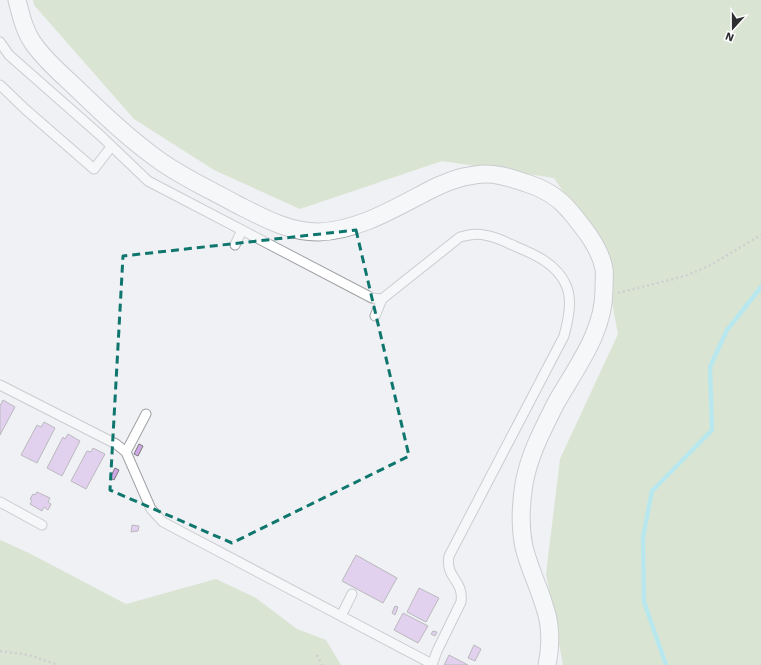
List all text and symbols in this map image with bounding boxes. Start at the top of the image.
north arrow [713,8,753,48]
text: N [723,29,736,44]

